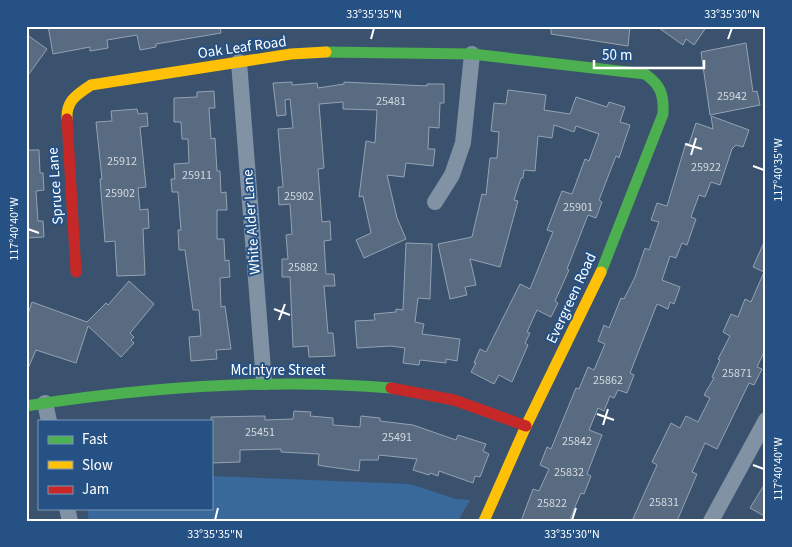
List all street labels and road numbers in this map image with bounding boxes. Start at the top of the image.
street label: Oak Leaf Road [196,31,288,64]
street label: Spruce Lane [42,147,69,225]
street label: White Alder Lane [237,169,266,275]
street label: Evergreen Road [541,249,602,347]
street label: McIntyre Street [230,360,326,381]

